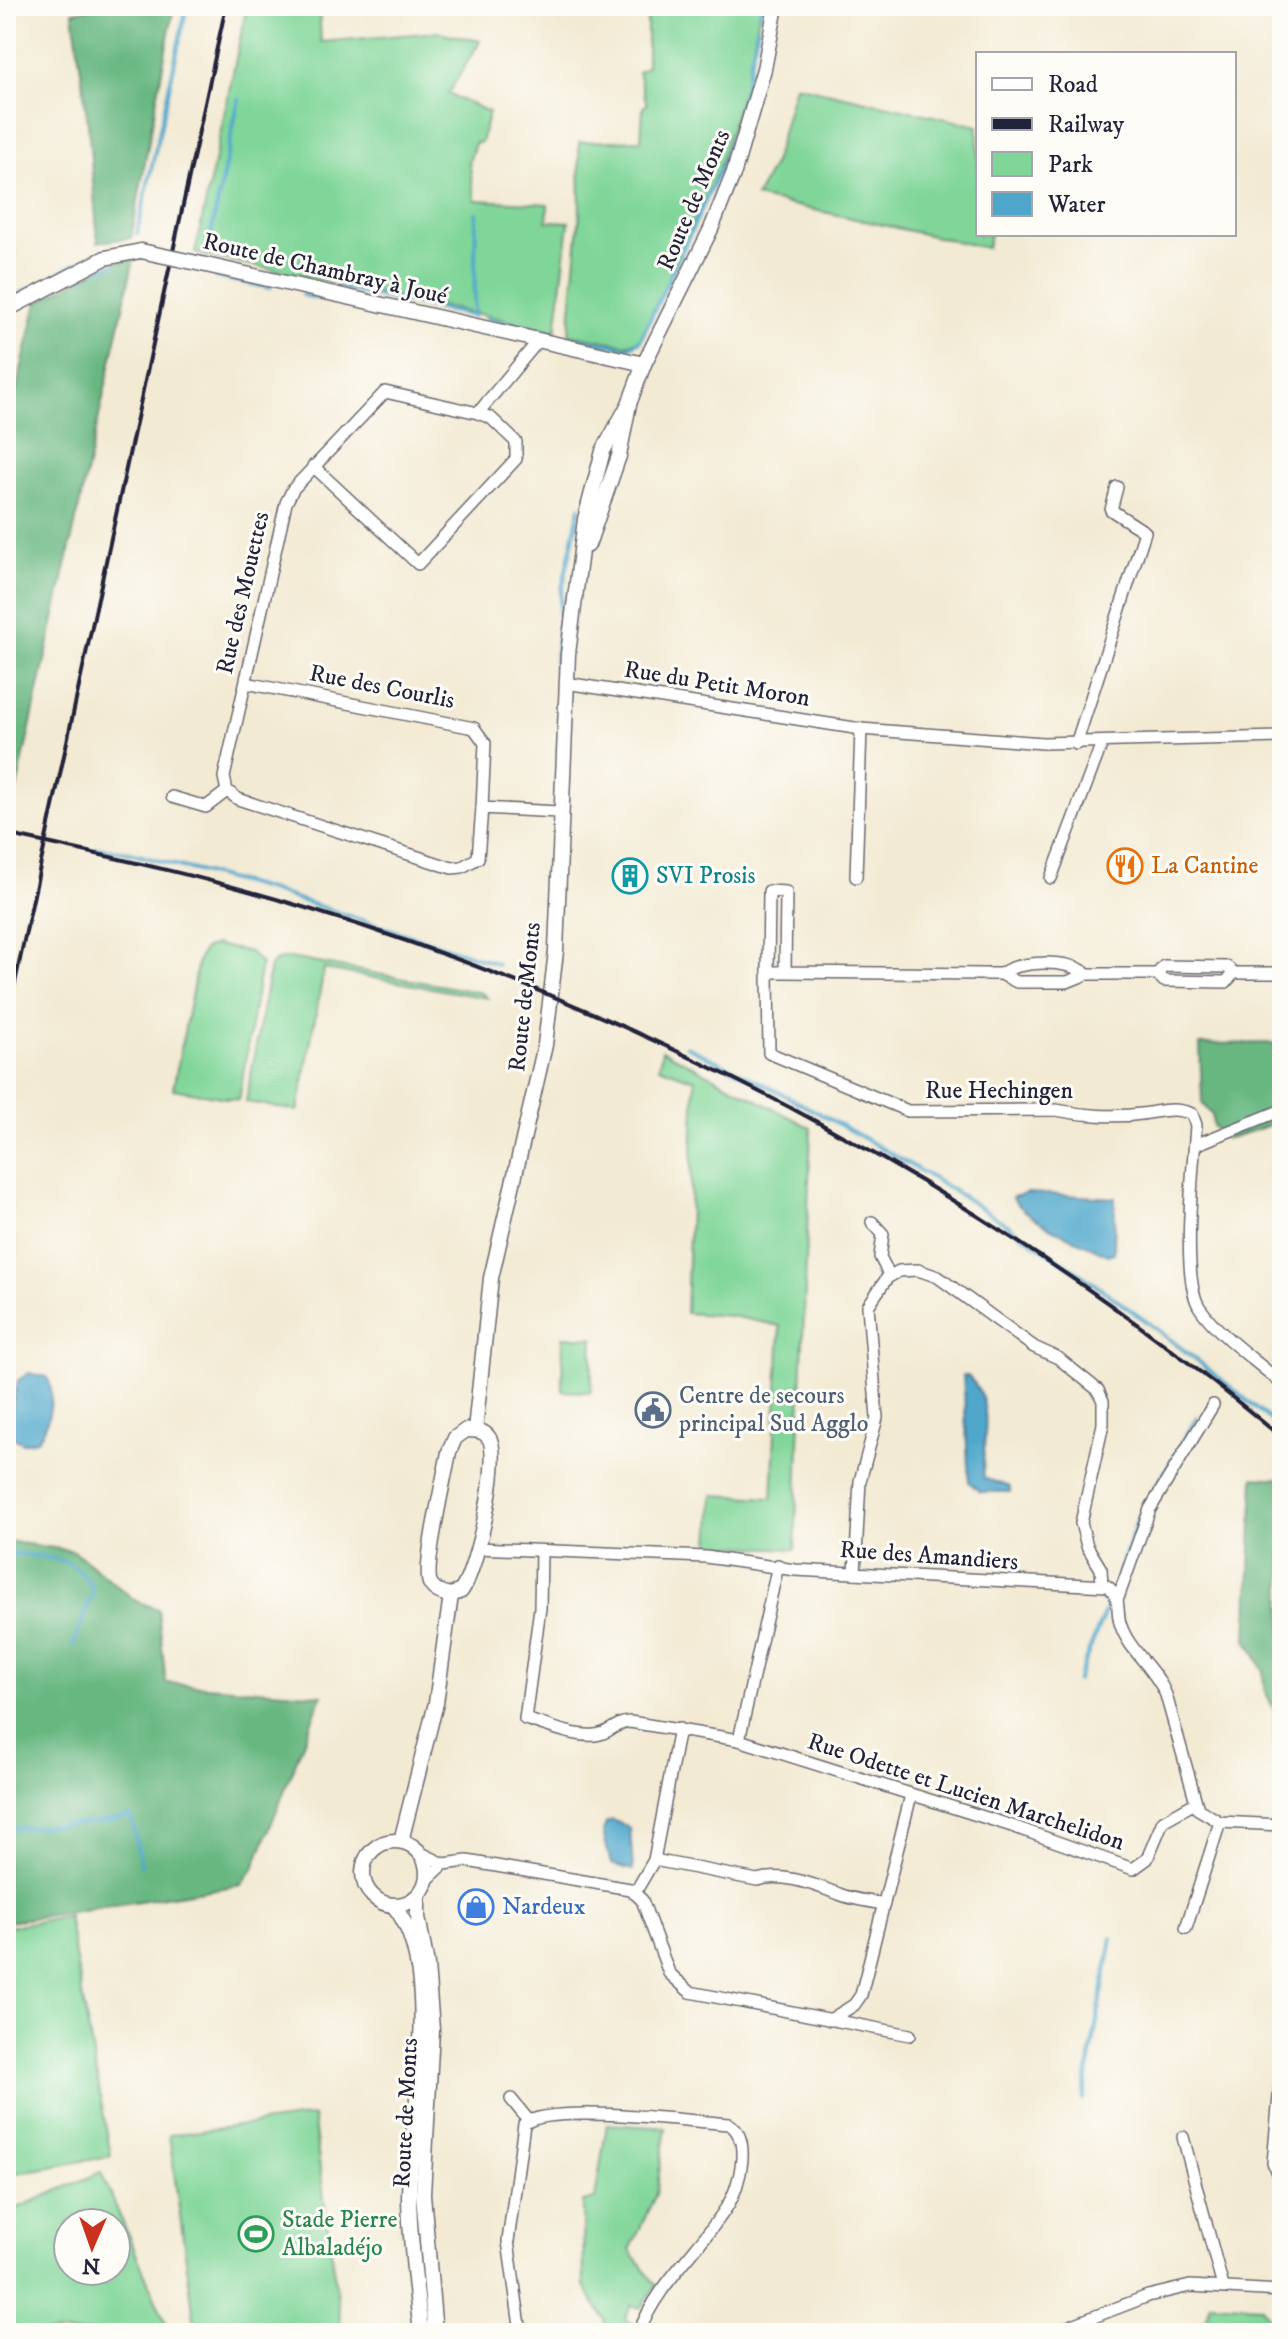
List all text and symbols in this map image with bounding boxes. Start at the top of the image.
legend [976,52,1236,236]
text: Road [1048,70,1098,100]
text: Railway [1048,110,1125,140]
street label: Route de Monts [651,125,737,275]
text: Park [1048,150,1093,180]
text: Water [1047,190,1105,220]
street label: Route de Chambray à Joué [200,226,450,312]
street label: Rue des Mouettes [210,509,276,677]
street label: Rue du Petit Moron [622,654,813,714]
street label: Rue des Courlis [307,658,457,716]
restaurant icon: La Cantine [1106,847,1144,885]
place label: La Cantine [1151,851,1259,881]
building icon: SVI Prosis [611,857,649,895]
place label: SVI Prosis [656,861,756,891]
street label: Route de Monts [502,921,548,1073]
street label: Rue Hechingen [925,1076,1074,1106]
place label: Centre de secours principal Sud Agglo [678,1381,868,1439]
public building icon: Centre de secours principal Sud Agglo [634,1391,672,1429]
street label: Rue des Amandiers [839,1535,1019,1577]
street label: Rue Odette et Lucien Marchelidon [804,1727,1129,1858]
shop icon: Nardeux [457,1888,495,1926]
place label: Nardeux [502,1892,586,1922]
street label: Route de Monts [387,2037,425,2189]
place label: Stade Pierre Albaladéjo [282,2205,397,2263]
north arrow [52,2207,132,2287]
sports icon: Stade Pierre Albaladéjo [237,2215,275,2253]
text: N [82,2252,101,2279]

